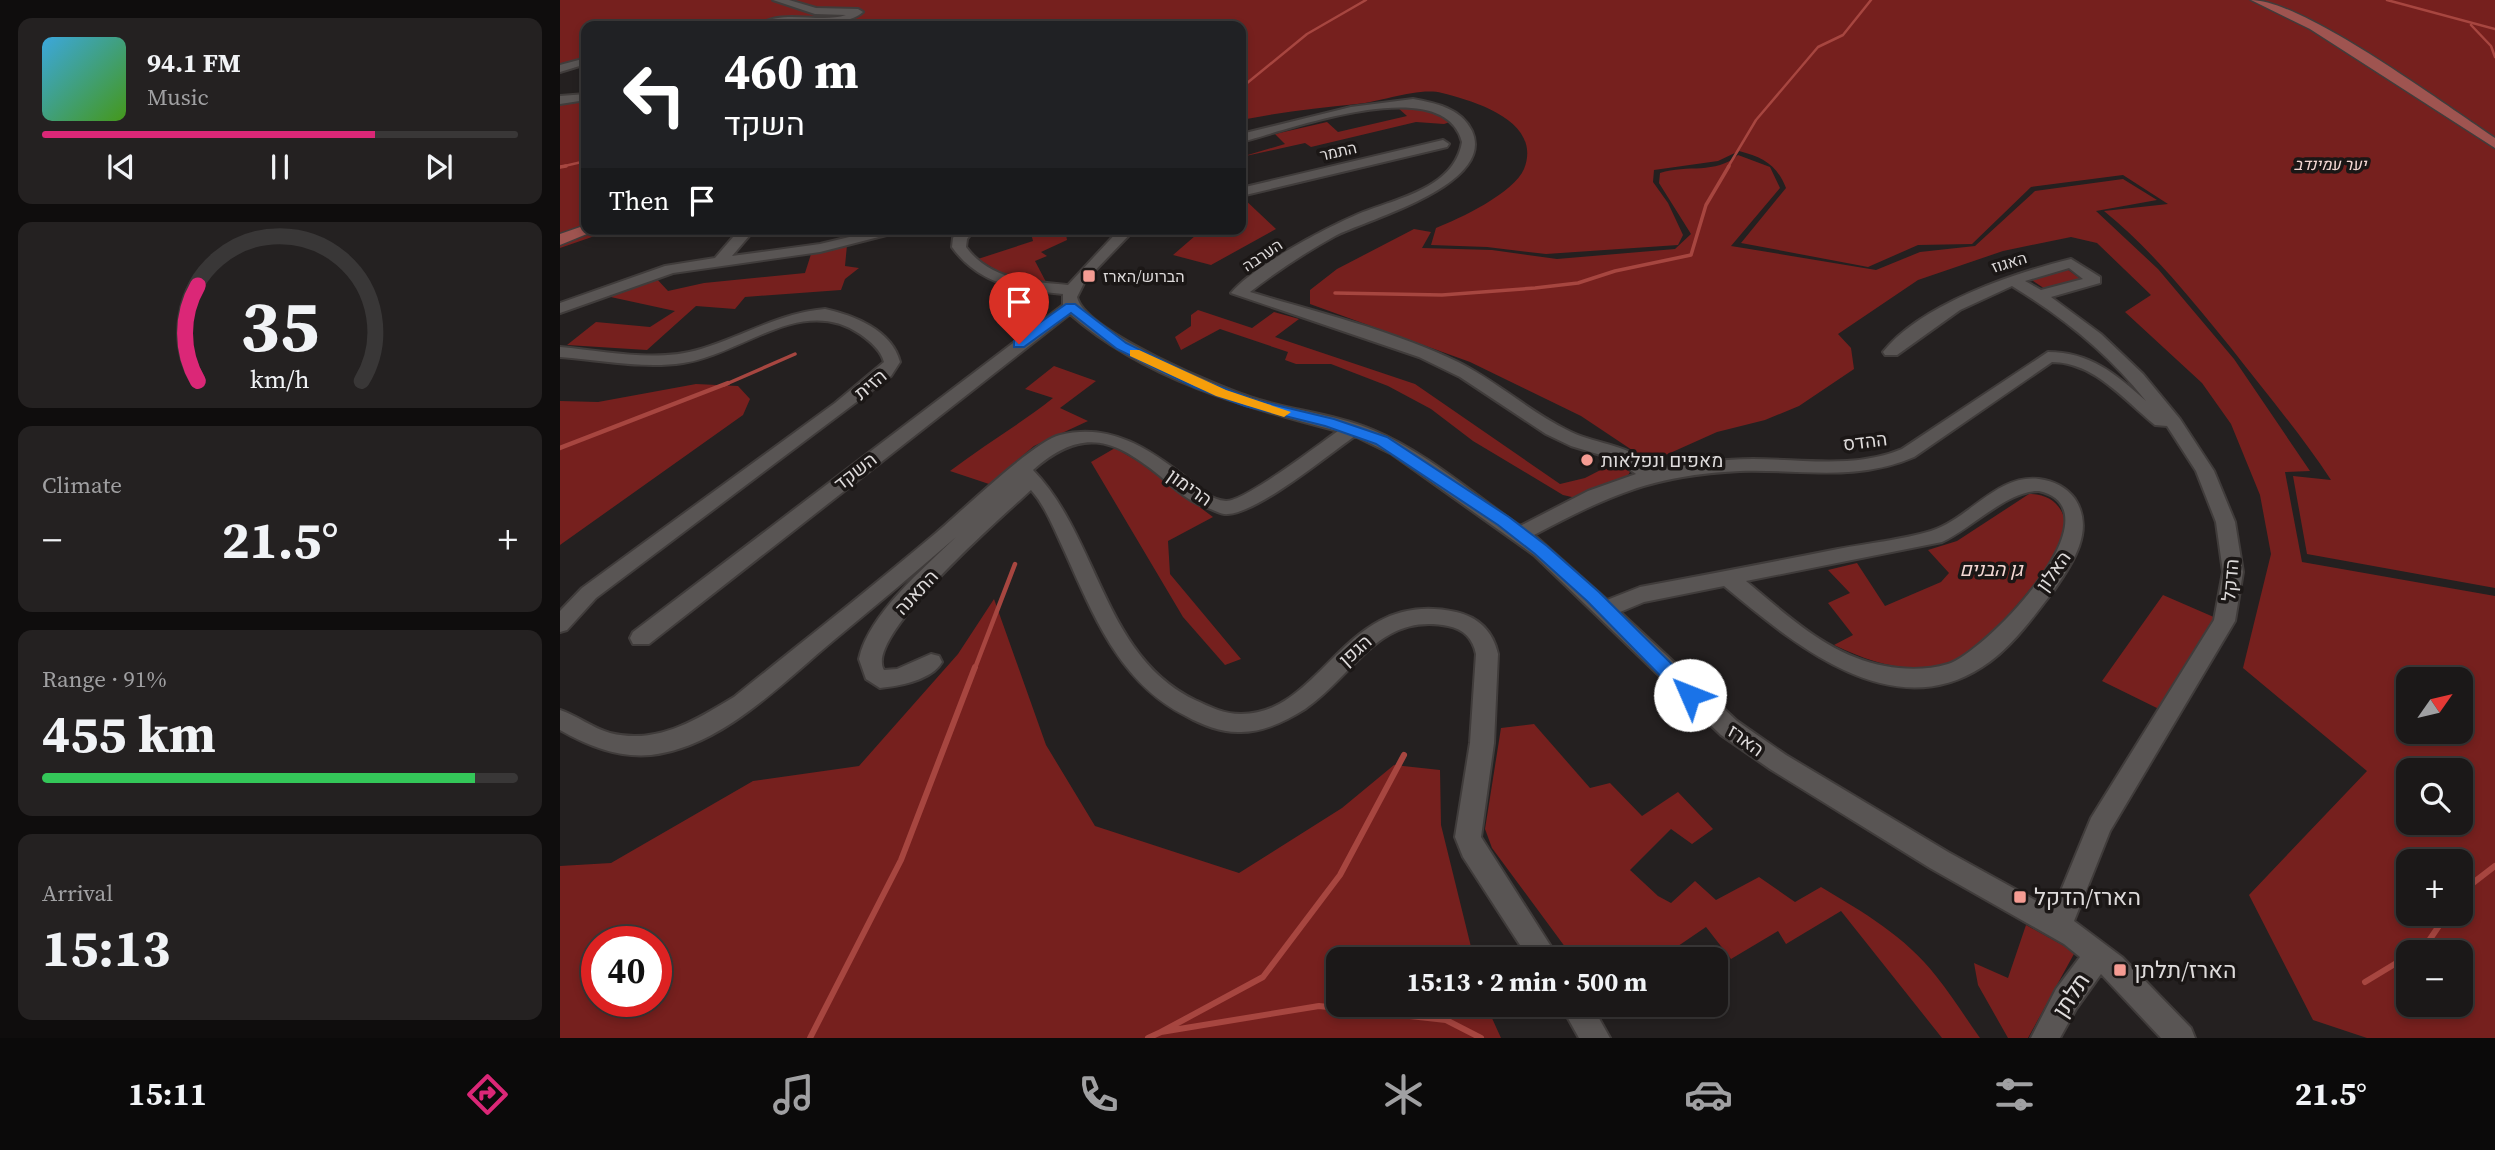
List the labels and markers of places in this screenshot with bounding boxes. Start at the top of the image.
place label: הברוש/הארז [1103,265,1185,287]
marker: הברוש/הארז [1081,268,1097,284]
pin [989,272,1049,344]
place label: מאפים ונפלאות [1601,447,1723,473]
marker: מאפים ונפלאות [1579,452,1595,468]
place label: הארז/הדקל [2034,881,2141,913]
marker: הארז/הדקל [2012,889,2028,905]
place label: הארז/תלתן [2134,954,2236,986]
marker: הארז/תלתן [2112,962,2128,978]

